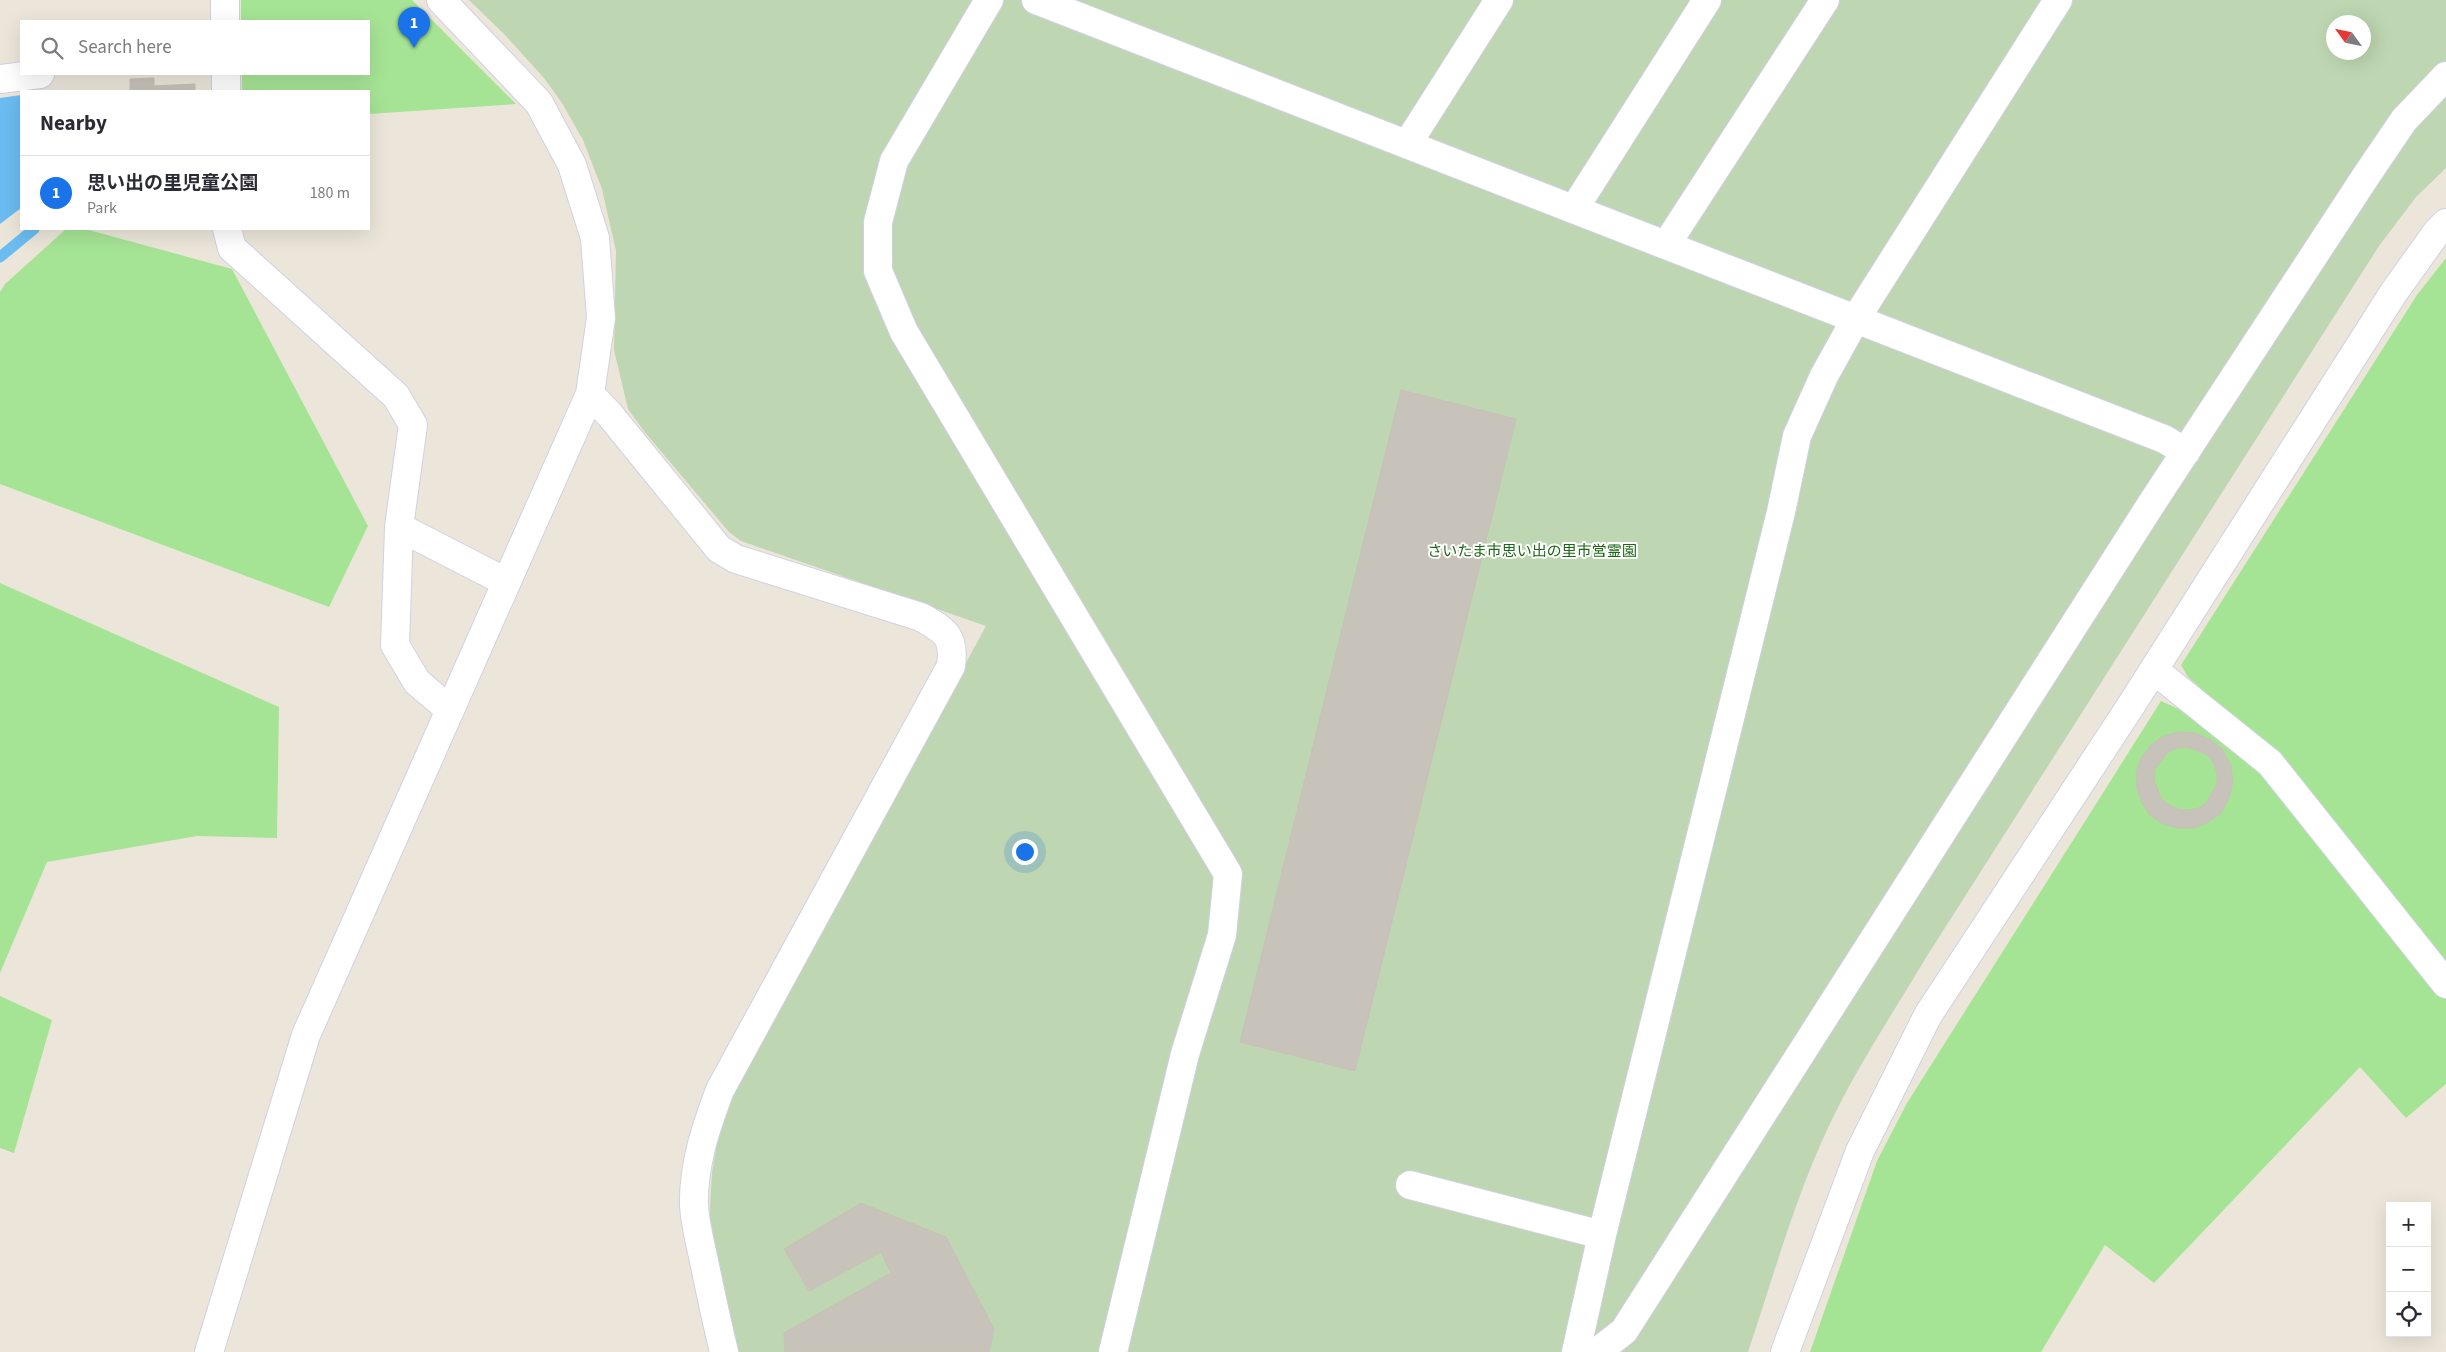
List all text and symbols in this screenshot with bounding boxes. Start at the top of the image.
pin: 1 [398,7,430,48]
north arrow [2326,15,2371,60]
search box [20,20,370,75]
icon: search [38,34,66,62]
text: Search here [78,34,172,61]
text: Nearby [40,108,107,138]
text: 思い出の里児童公園 [87,170,258,197]
text: 1 [52,182,60,204]
text: 180 m [310,182,350,204]
text: Park [87,197,117,219]
park label: さいたま市思い出の里市営霊園 [1427,541,1637,562]
your location [1012,839,1038,865]
map controls [2386,1202,2431,1337]
button: + [2386,1202,2431,1247]
button: − [2386,1247,2431,1292]
button: locate [2386,1292,2431,1337]

